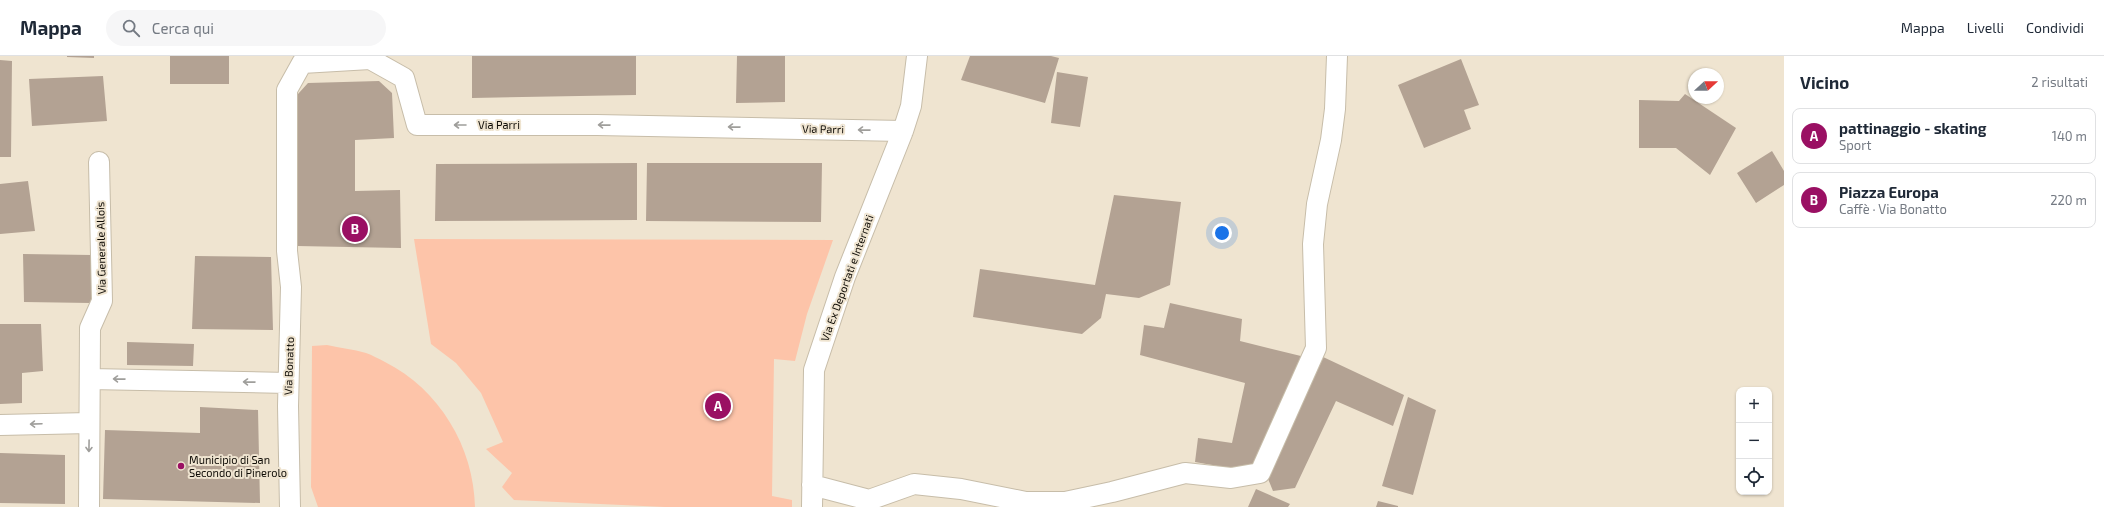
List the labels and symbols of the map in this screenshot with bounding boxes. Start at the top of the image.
north arrow [1688,68,1724,104]
street label: Via Parri [478,118,520,131]
one-way arrow [454,121,467,129]
one-way arrow [598,121,611,129]
street label: Via Parri [802,122,844,135]
one-way arrow [728,123,741,131]
one-way arrow [858,126,871,134]
street label: Via Generale Allois [93,201,108,295]
street label: Via Ex Deportati e Internati [818,213,876,343]
pin: B [342,214,368,244]
your location [1212,223,1232,243]
street label: Via Bonatto [281,337,296,395]
one-way arrow [113,375,126,383]
one-way arrow [243,378,256,386]
pin: A [705,391,731,421]
one-way arrow [30,421,43,428]
one-way arrow [85,439,93,452]
place label: Municipio di San Secondo di Pinerolo [189,453,287,479]
marker: Municipio di San Secondo di Pinerolo [176,461,186,471]

